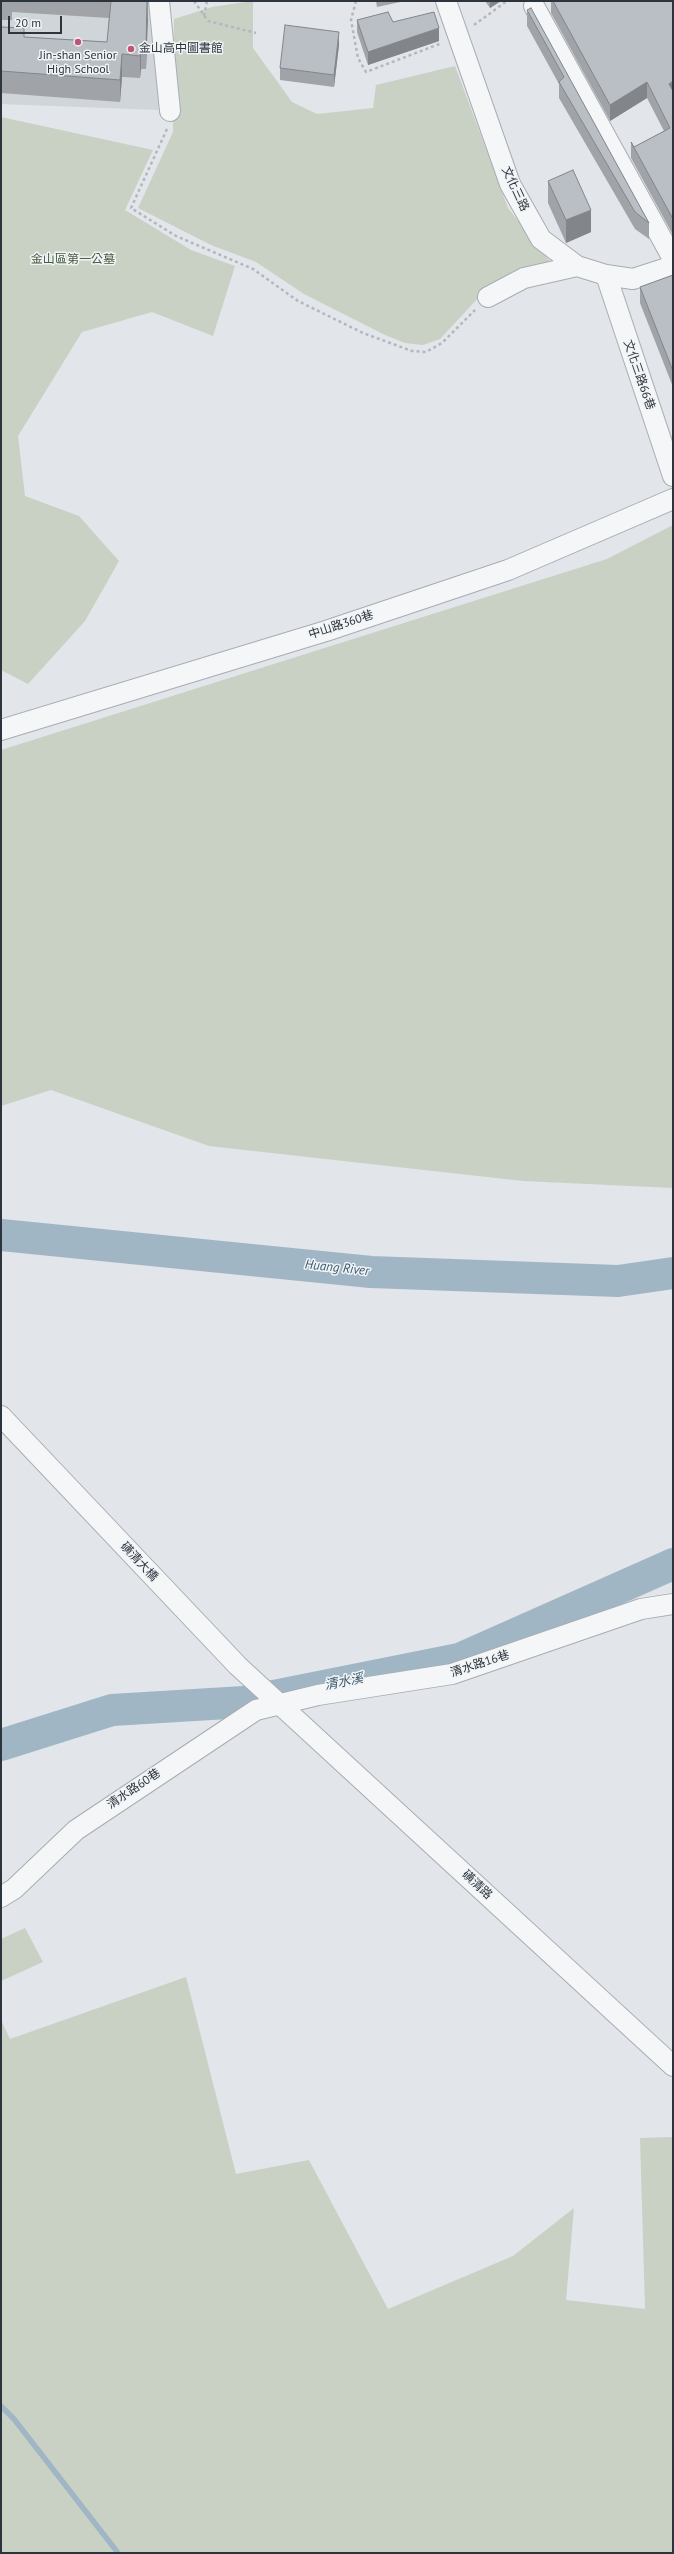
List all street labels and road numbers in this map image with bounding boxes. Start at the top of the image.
street label: 文化三路 [498,164,532,214]
street label: 文化三路66巷 [620,338,658,412]
street label: 中山路360巷 [307,608,375,642]
street label: 磺清大橋 [117,1540,161,1584]
street label: 清水路16巷 [449,1648,511,1680]
street label: 清水路60巷 [105,1766,163,1812]
street label: 磺清路 [459,1867,495,1903]

